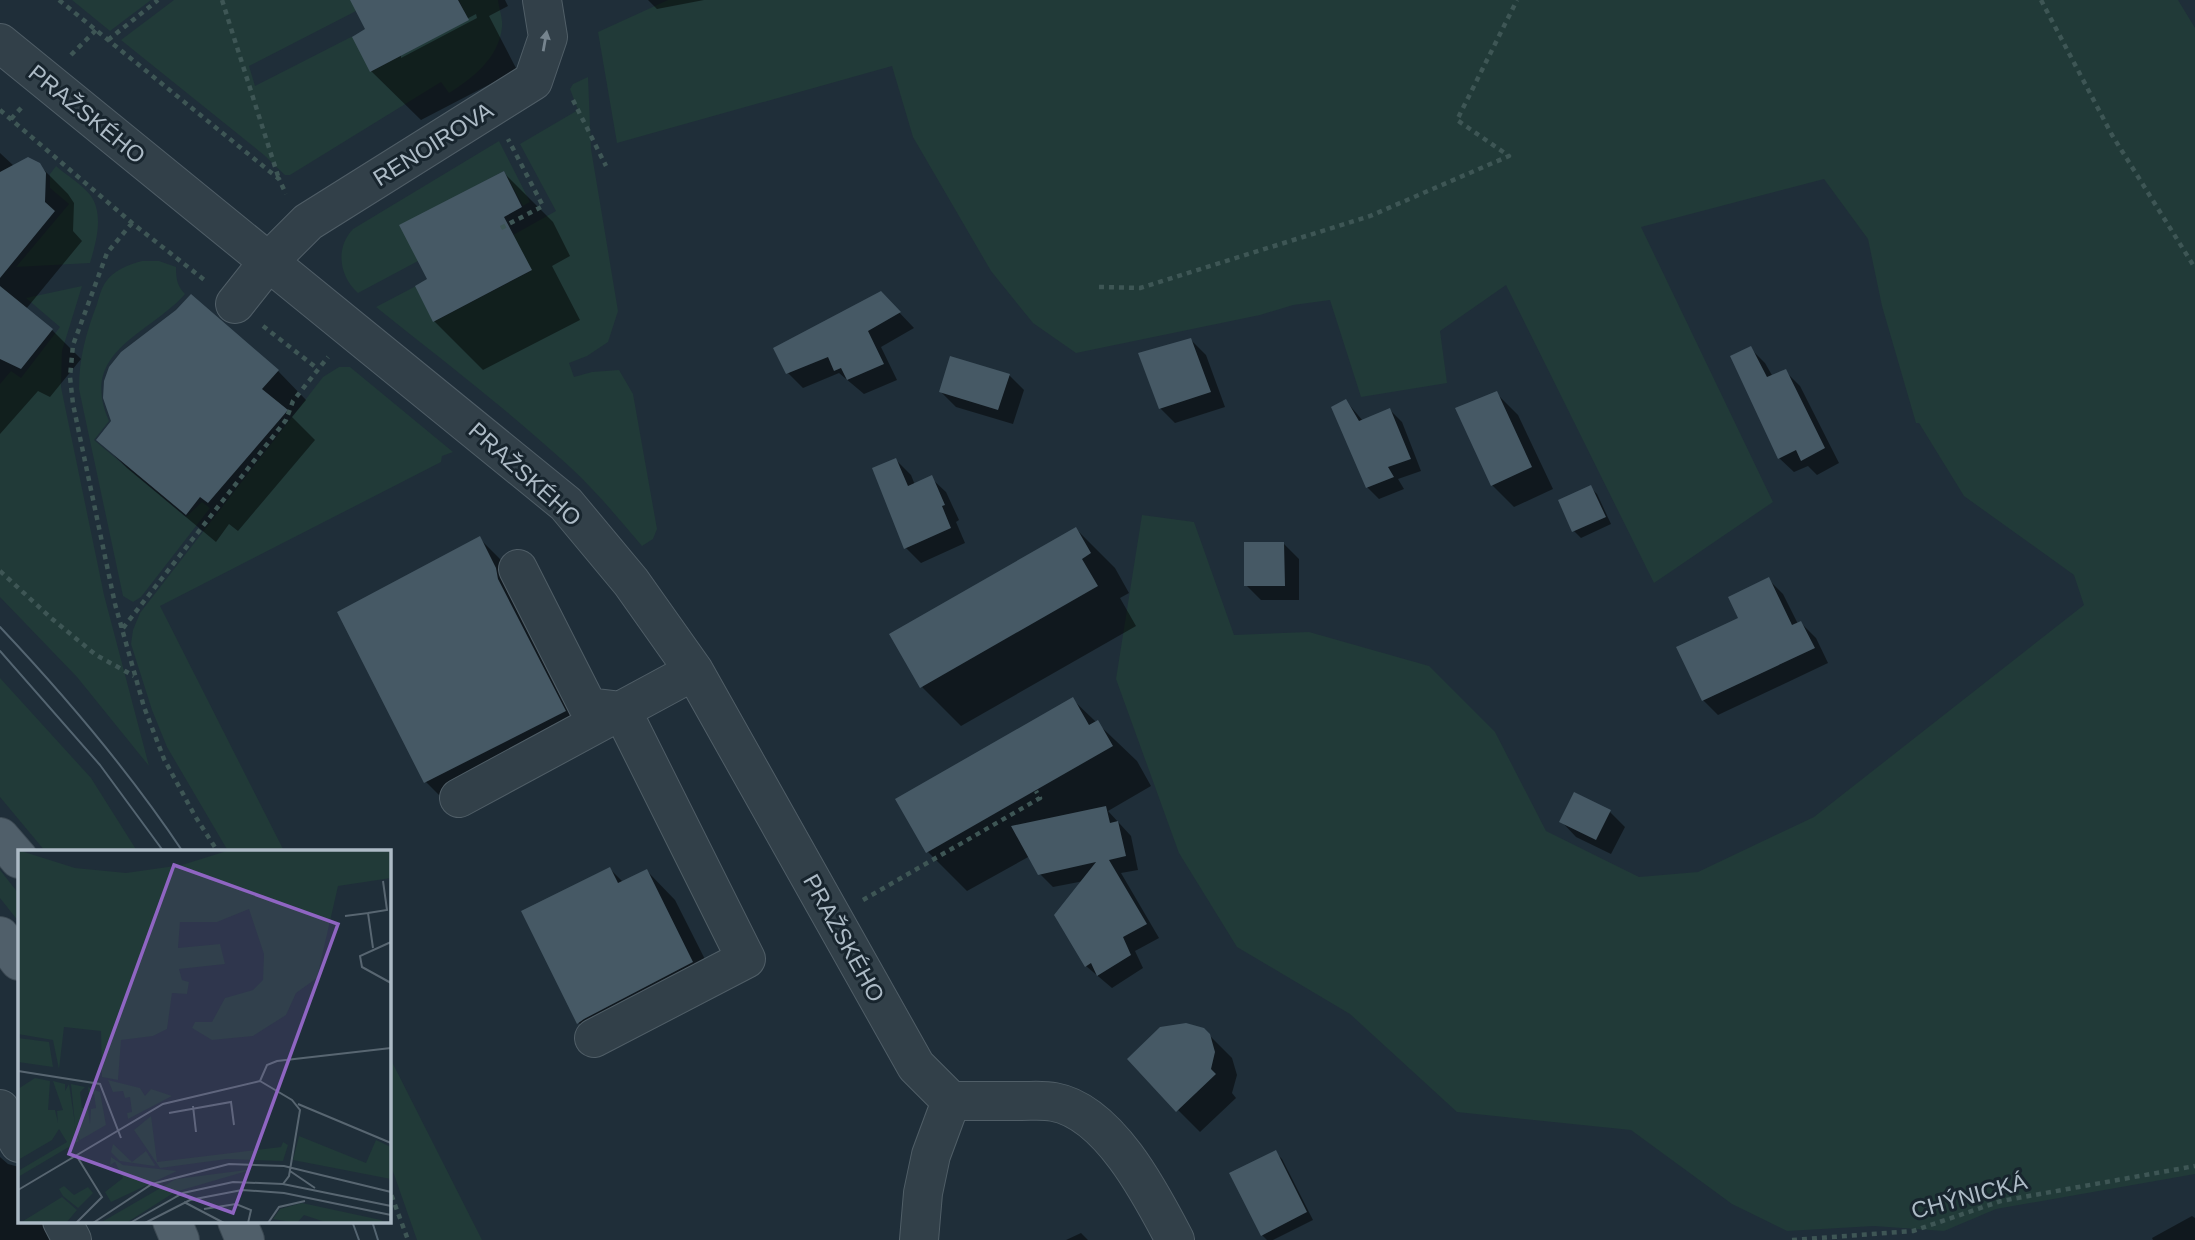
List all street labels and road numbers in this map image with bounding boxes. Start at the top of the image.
street label: PRAŽSKÉHO [24,59,150,169]
street label: RENOIROVA [368,97,498,191]
street label: PRAŽSKÉHO [464,417,586,531]
street label: PRAŽSKÉHO [798,870,890,1006]
street label: CHÝNICKÁ [1908,1168,2030,1224]

